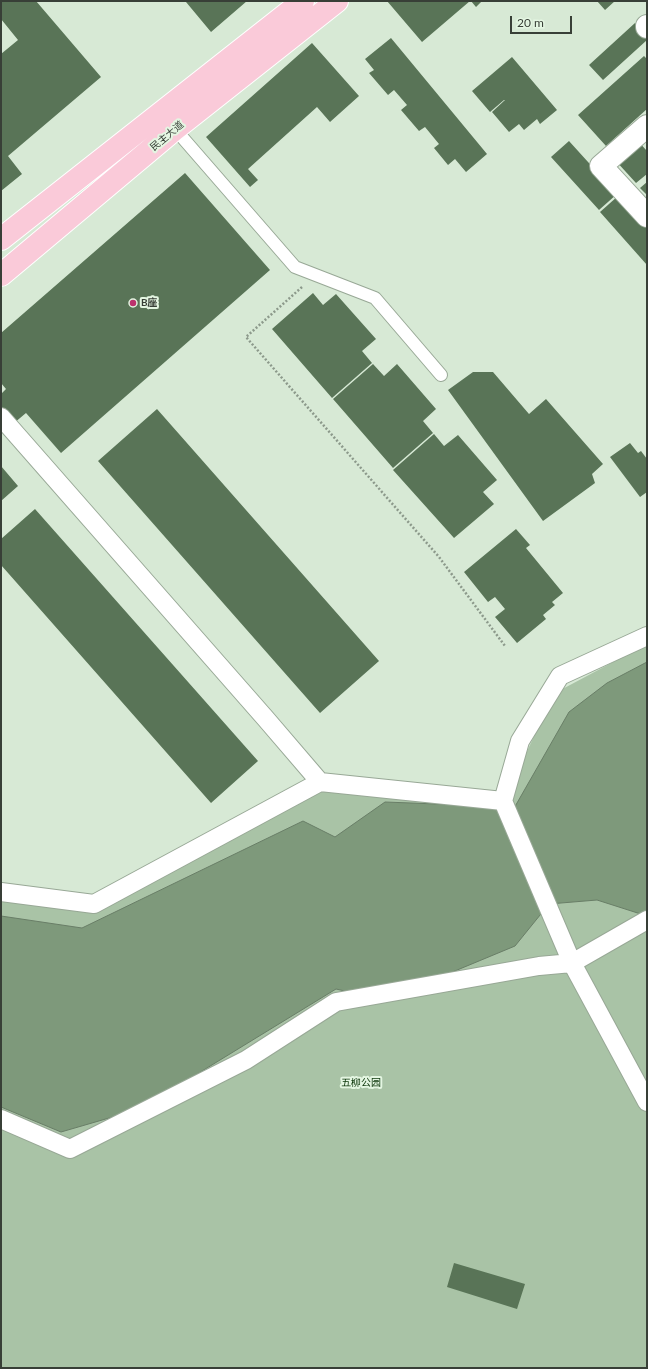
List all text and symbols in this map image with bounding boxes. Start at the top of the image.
scale bar [512,8,574,34]
text: 20 m [517,15,544,30]
street label: 民主大道 [148,119,186,153]
place label: B座 [141,297,158,309]
marker: B座 [128,298,138,308]
park label: 五柳公园 [341,1077,381,1089]

